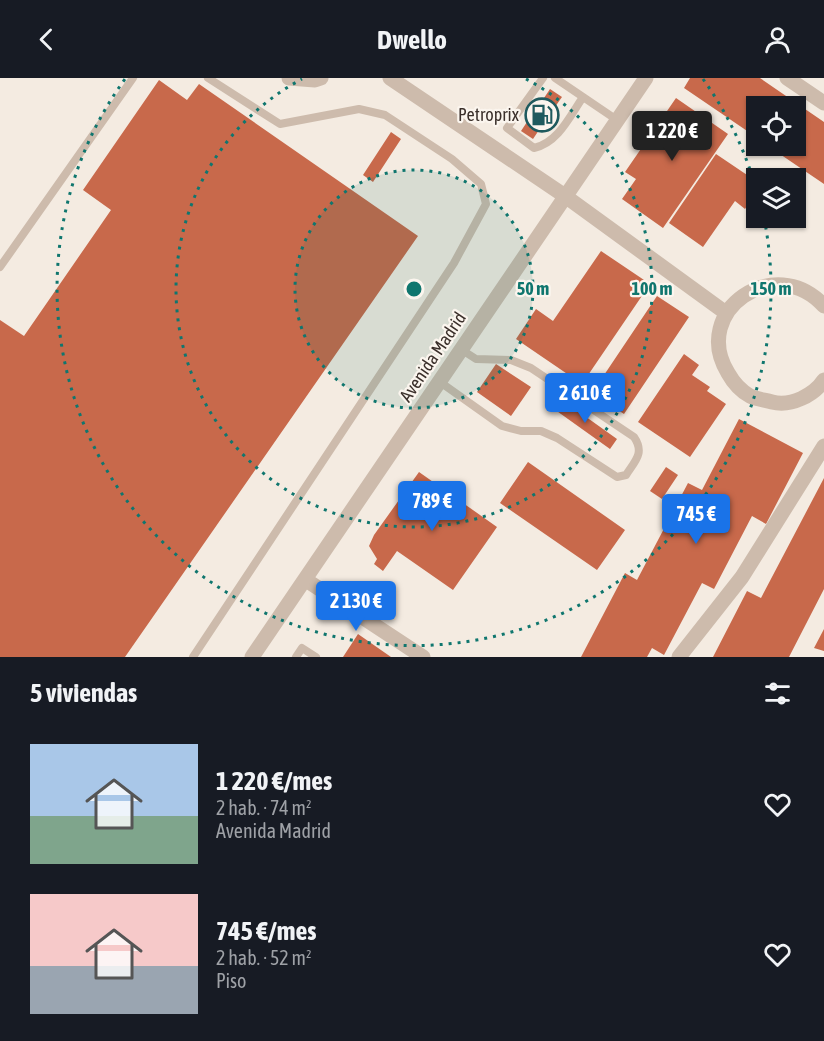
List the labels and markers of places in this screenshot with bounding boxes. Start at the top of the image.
fuel station icon: Petroprix [524,97,560,133]
place label: Petroprix [458,104,519,125]
pin: 1 220 € [617,111,727,162]
centre of rings [404,279,424,299]
pin: 2 610 € [530,373,640,424]
pin: 789 € [390,481,474,532]
pin: 745 € [654,494,738,545]
pin: 2 130 € [301,581,411,632]

